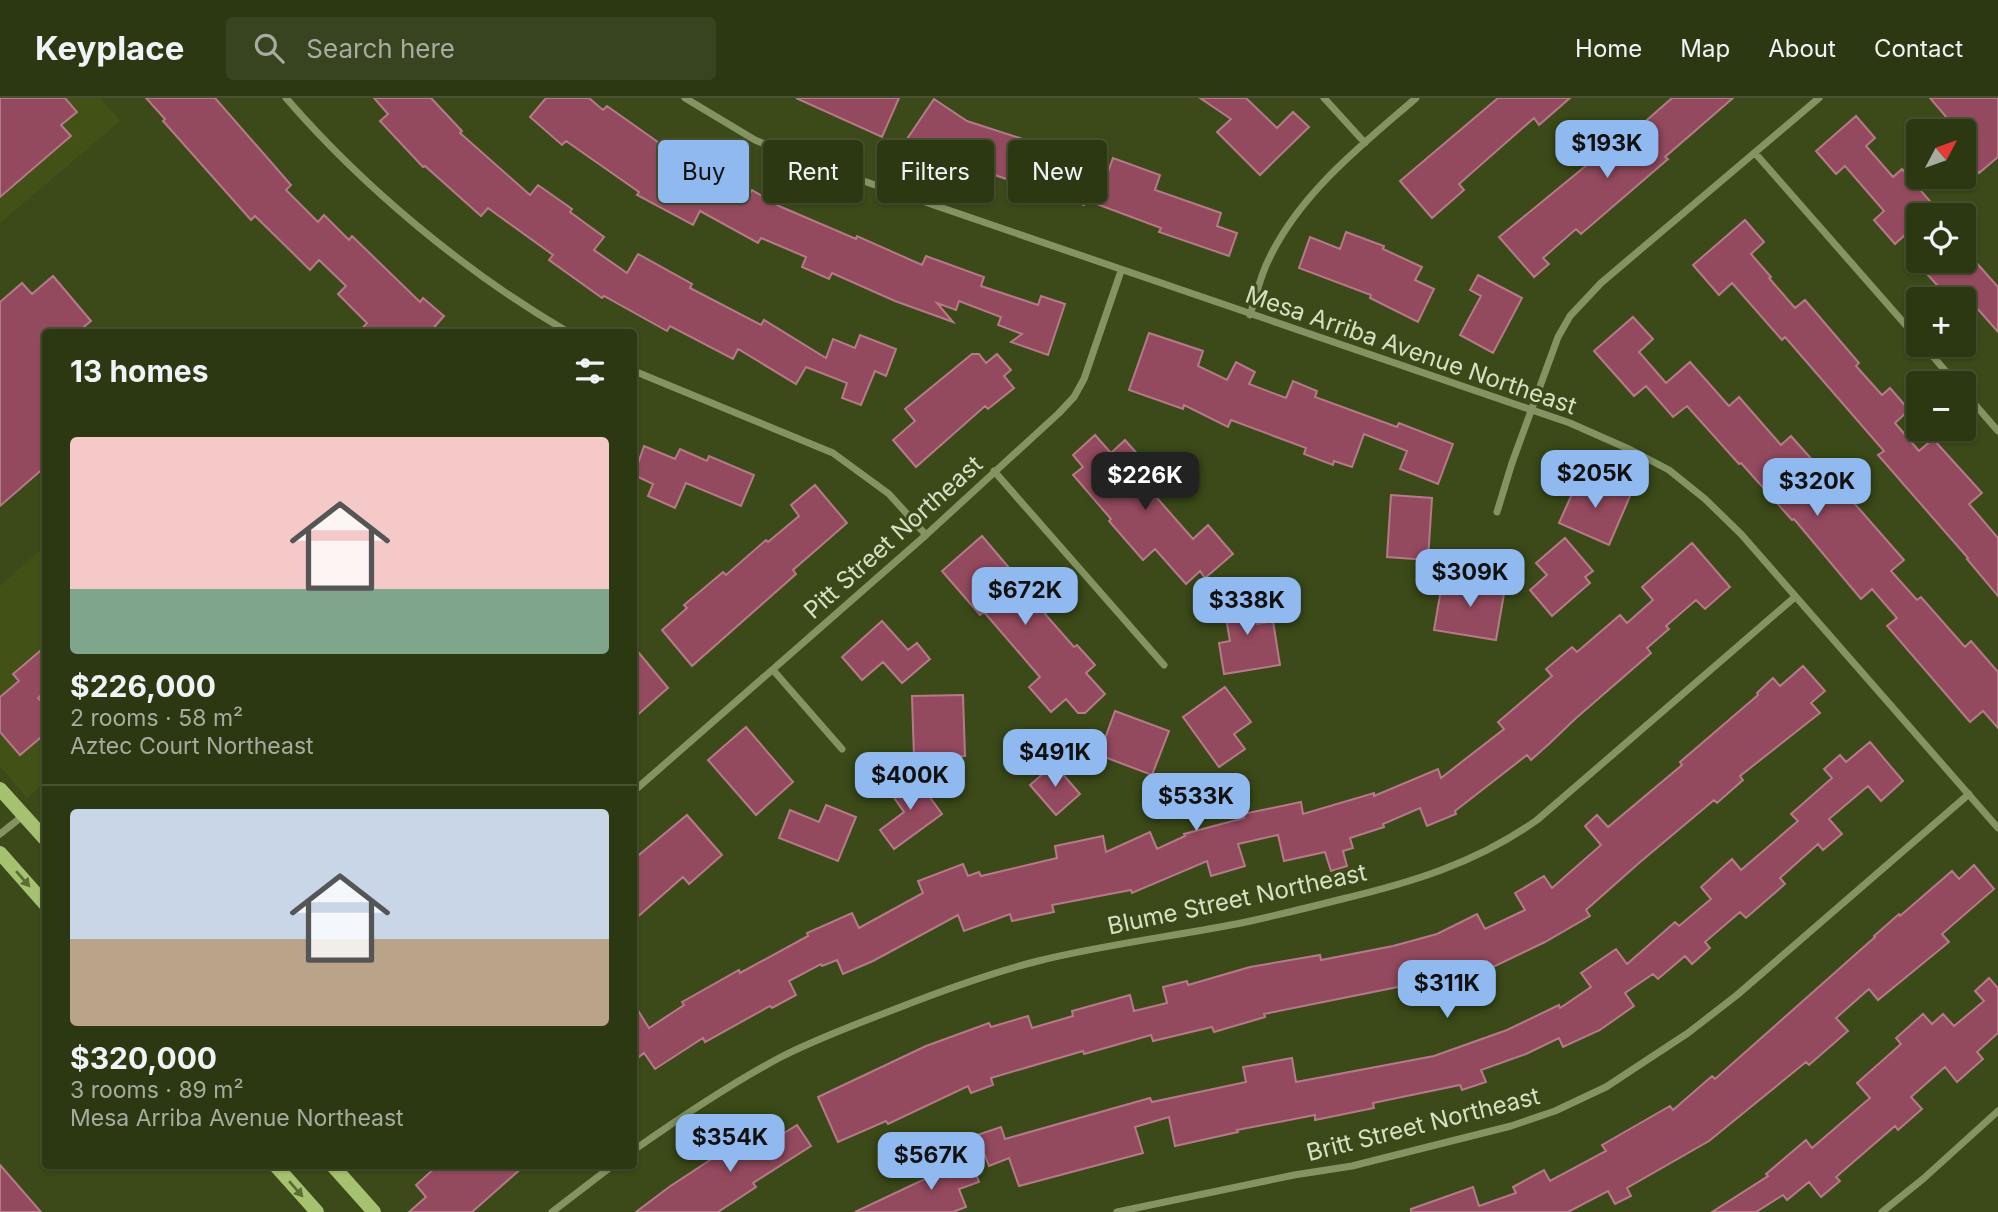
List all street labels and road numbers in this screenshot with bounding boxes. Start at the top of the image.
street label: Mesa Arriba Avenue Northeast [1242,280,1580,420]
street label: Pitt Street Northeast [798,449,988,625]
street label: Blume Street Northeast [1105,857,1369,941]
street label: Britt Street Northeast [1303,1081,1543,1167]

